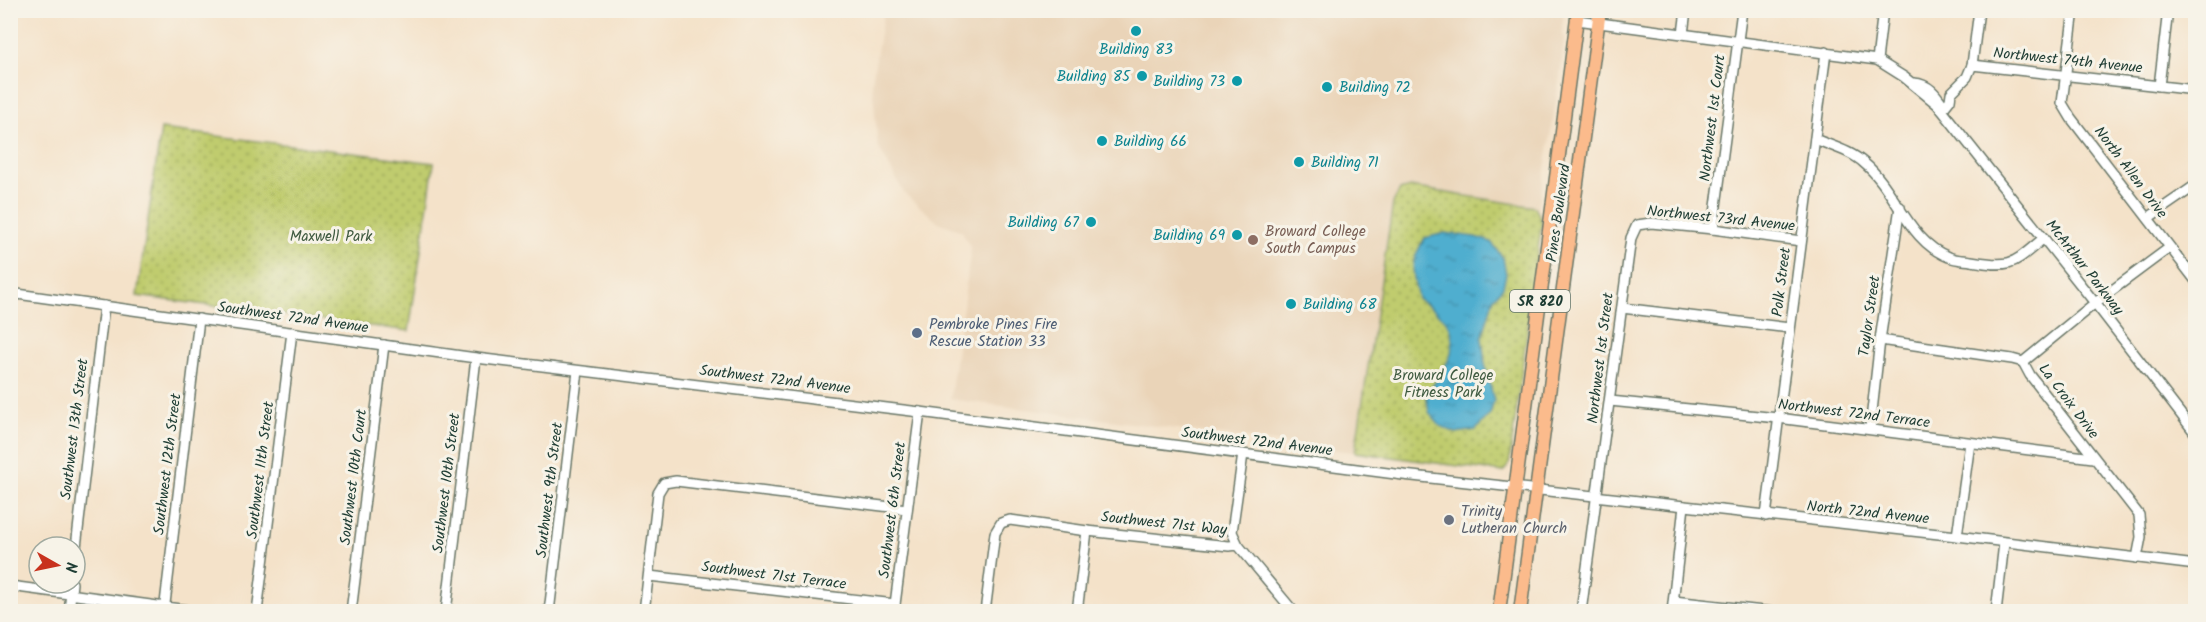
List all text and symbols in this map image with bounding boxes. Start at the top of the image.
marker: Building 83 [1129,24,1143,38]
place label: Building 83 [1099,38,1173,62]
street label: Northwest 74th Avenue [1992,41,2144,81]
street label: Northwest 1st Court [1693,53,1733,183]
place label: Building 85 [1057,65,1131,89]
marker: Building 85 [1135,69,1149,83]
place label: Building 73 [1153,70,1225,94]
marker: Building 73 [1230,74,1244,88]
place label: Building 72 [1339,76,1411,100]
marker: Building 72 [1320,80,1334,94]
street label: North Allen Drive [2087,121,2173,224]
place label: Building 66 [1114,130,1187,154]
marker: Building 66 [1095,134,1109,148]
place label: Building 71 [1311,151,1379,175]
marker: Building 71 [1292,155,1306,169]
street label: Pines Boulevard [1540,162,1578,264]
street label: Northwest 73rd Avenue [1646,199,1796,239]
place label: Building 67 [1008,211,1080,235]
marker: Building 67 [1084,215,1098,229]
street label: McArthur Parkway [2039,215,2130,321]
place label: Broward College South Campus [1265,220,1366,261]
place label: Building 69 [1153,224,1226,248]
park label: Maxwell Park [290,225,373,249]
marker: Building 69 [1230,228,1244,242]
marker: Broward College South Campus [1246,233,1260,247]
street label: Polk Street [1766,246,1798,318]
street label: Taylor Street [1852,274,1888,358]
road number: SR 820 [1510,290,1570,312]
street label: Northwest 1st Street [1581,291,1621,425]
place label: Building 68 [1303,293,1378,317]
street label: Southwest 72nd Avenue [216,296,370,340]
marker: Building 68 [1284,297,1298,311]
place label: Pembroke Pines Fire Rescue Station 33 [929,313,1058,354]
marker: Pembroke Pines Fire Rescue Station 33 [910,326,924,340]
street label: Southwest 13th Street [54,357,96,501]
street label: Southwest 72nd Avenue [698,359,852,401]
street label: La Croix Drive [2032,359,2105,445]
park label: Broward College Fitness Park [1393,364,1494,405]
street label: Southwest 12th Street [147,392,189,536]
street label: Northwest 72nd Terrace [1776,393,1932,435]
street label: Southwest 11th Street [241,400,281,540]
street label: Southwest 10th Court [334,408,374,546]
street label: Southwest 10th Street [426,412,468,555]
street label: Southwest 9th Street [530,421,570,559]
street label: Southwest 72nd Avenue [1180,421,1334,463]
street label: Southwest 6th Street [873,440,913,580]
street label: North 72nd Avenue [1805,495,1931,531]
place label: Trinity Lutheran Church [1461,500,1567,541]
street label: Southwest 71st Way [1100,505,1229,543]
marker: Trinity Lutheran Church [1442,513,1456,527]
north arrow [27,535,87,595]
street label: Southwest 71st Terrace [700,555,848,597]
text: N [57,560,83,574]

